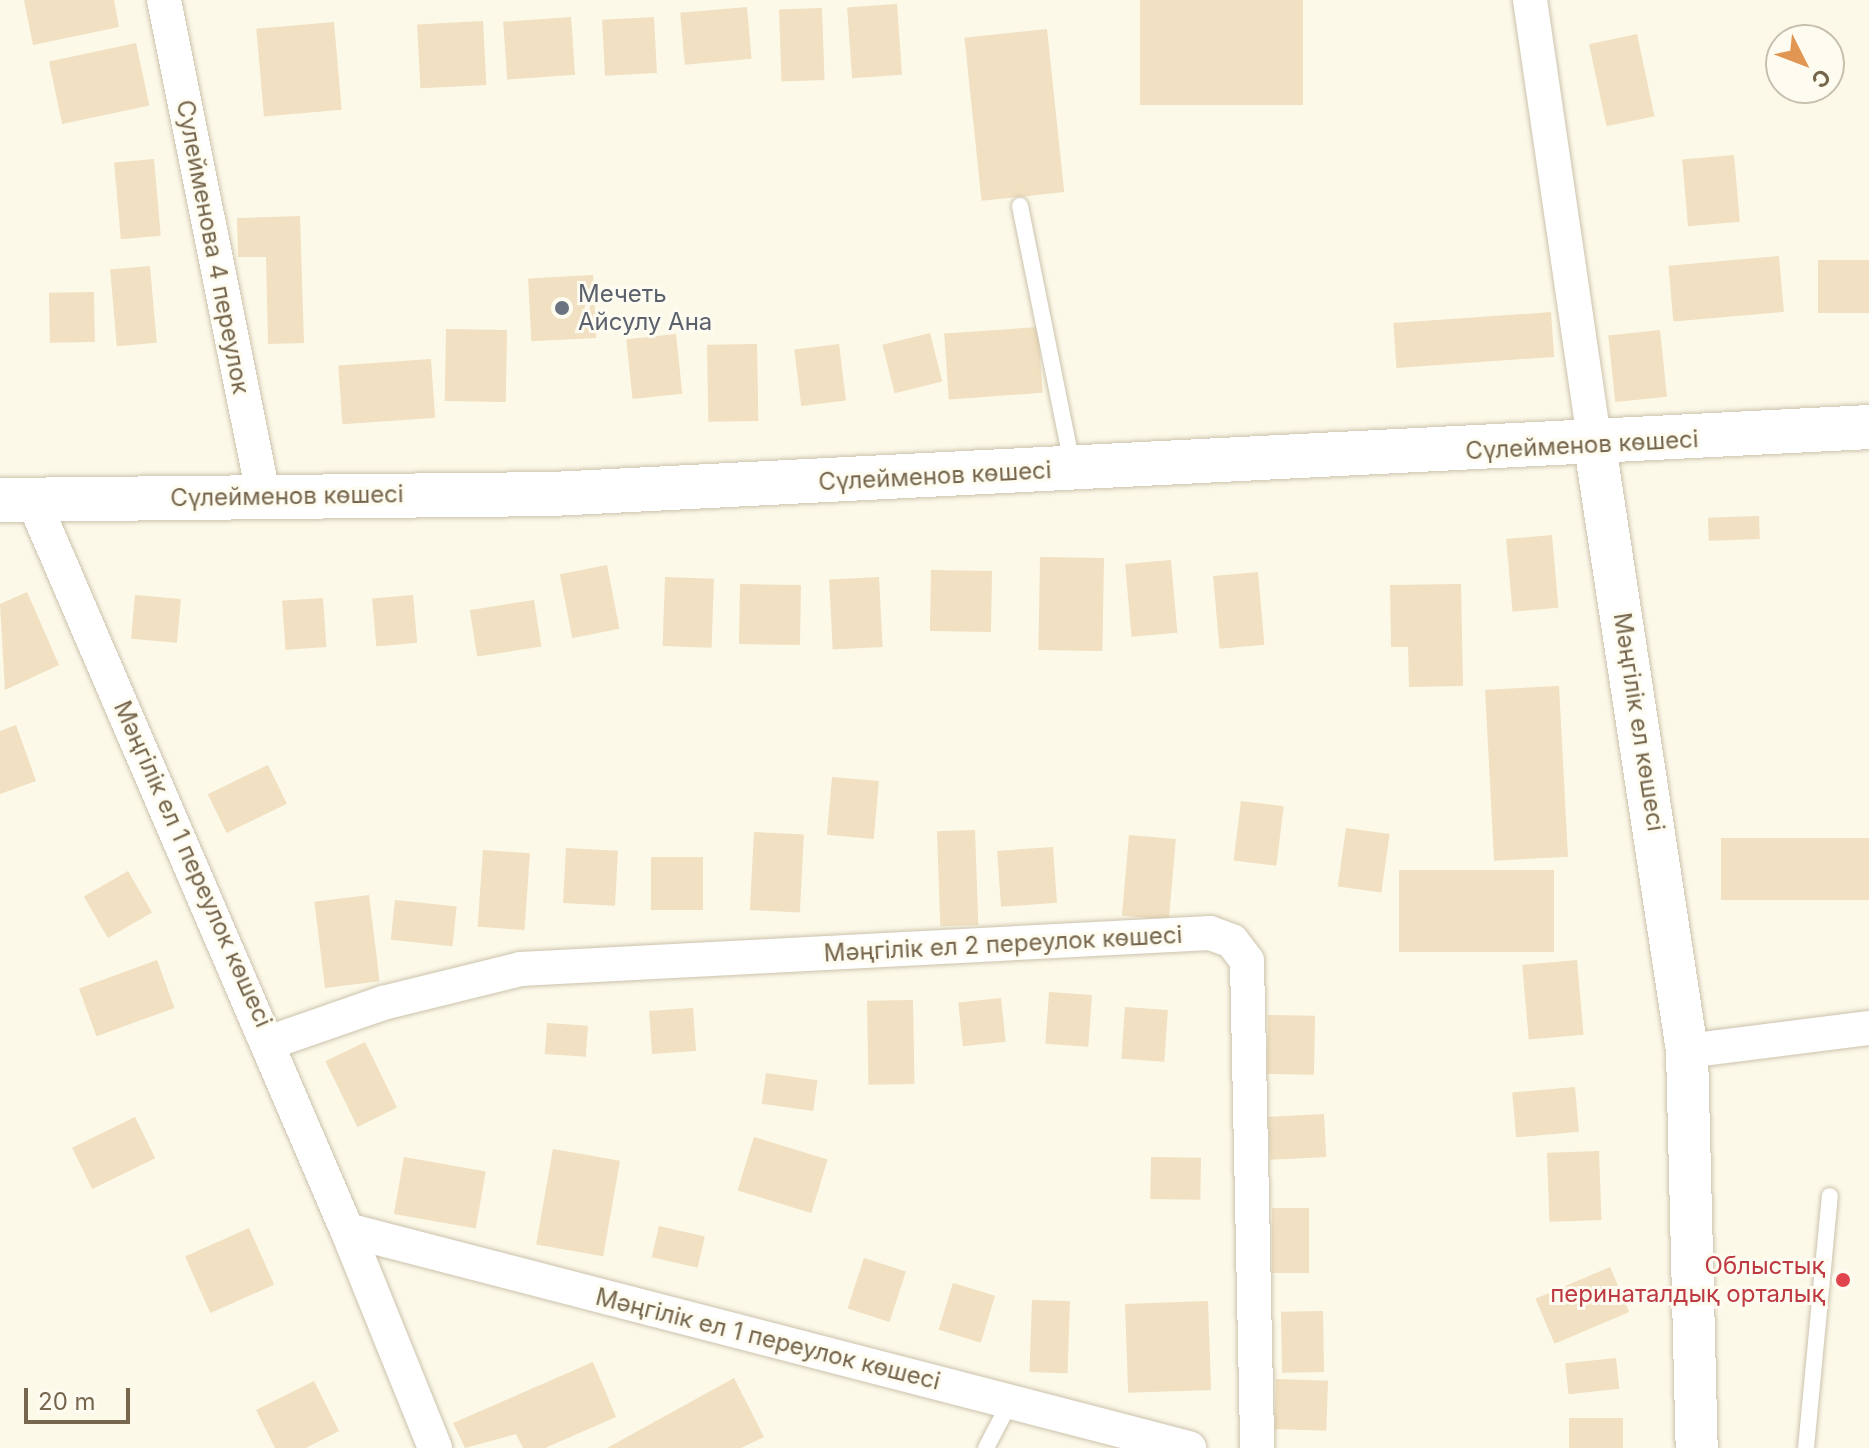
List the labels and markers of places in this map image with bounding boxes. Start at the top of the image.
place label: Мечеть Айсулу Ана [578,280,712,336]
marker: Мечеть Айсулу Ана [553,299,571,317]
place label: Облыстық перинаталдық орталық [1550,1252,1825,1308]
marker: Облыстық перинаталдық орталық [1832,1269,1854,1291]

